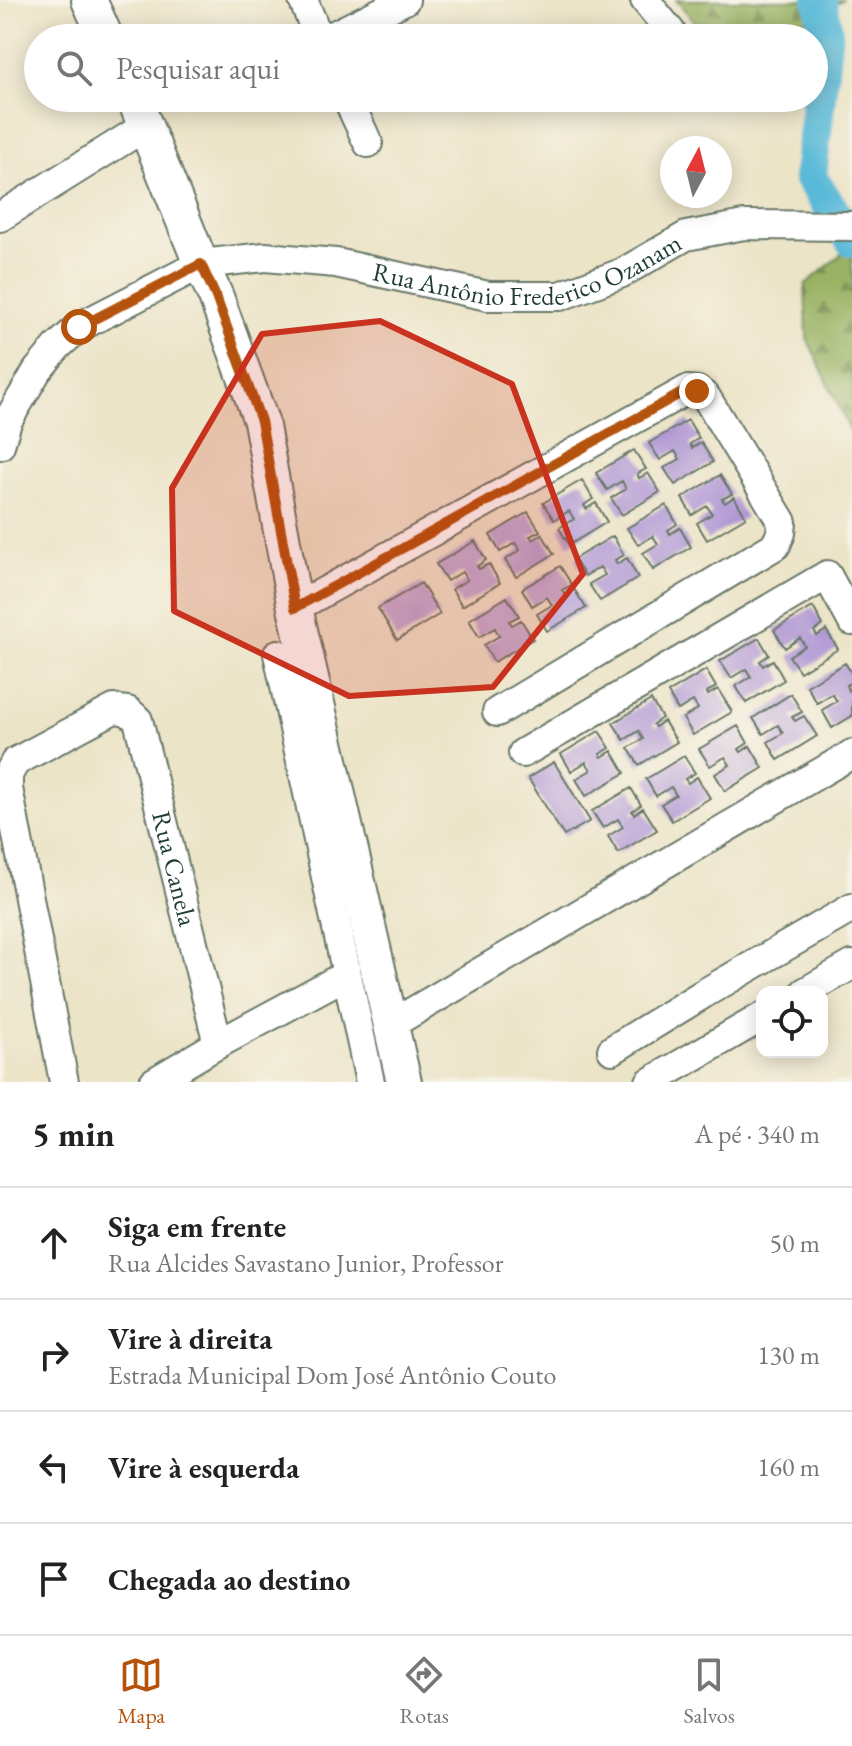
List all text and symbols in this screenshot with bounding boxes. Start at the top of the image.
search box [24,24,828,112]
icon: search [52,46,96,90]
text: Pesquisar aqui [116,49,280,88]
north arrow [660,136,732,208]
street label: Rua Antônio Frederico Ozanam [370,225,688,313]
route start [61,309,97,345]
route end [679,373,715,409]
street label: Rua Canela [144,808,205,930]
map controls [756,986,828,1058]
button: locate [756,986,828,1058]
text: 5 min [32,1112,115,1156]
text: A pé · 340 m [695,1117,820,1151]
text: Siga em frente [108,1207,286,1246]
icon: ahead [32,1221,76,1265]
text: 50 m [770,1226,820,1260]
text: Rua Alcides Savastano Junior, Professor [108,1246,503,1280]
text: Vire à direita [108,1319,272,1358]
icon: right [32,1333,76,1377]
text: 130 m [757,1338,820,1372]
text: Estrada Municipal Dom José Antônio Couto [108,1358,556,1392]
icon: left [32,1445,76,1489]
text: Vire à esquerda [108,1448,299,1487]
text: 160 m [757,1450,820,1484]
icon: arrive [32,1557,76,1601]
text: Chegada ao destino [108,1560,350,1599]
tab: Mapa [117,1653,165,1730]
tab: Rotas [400,1653,449,1730]
tab: Salvos [683,1653,735,1730]

